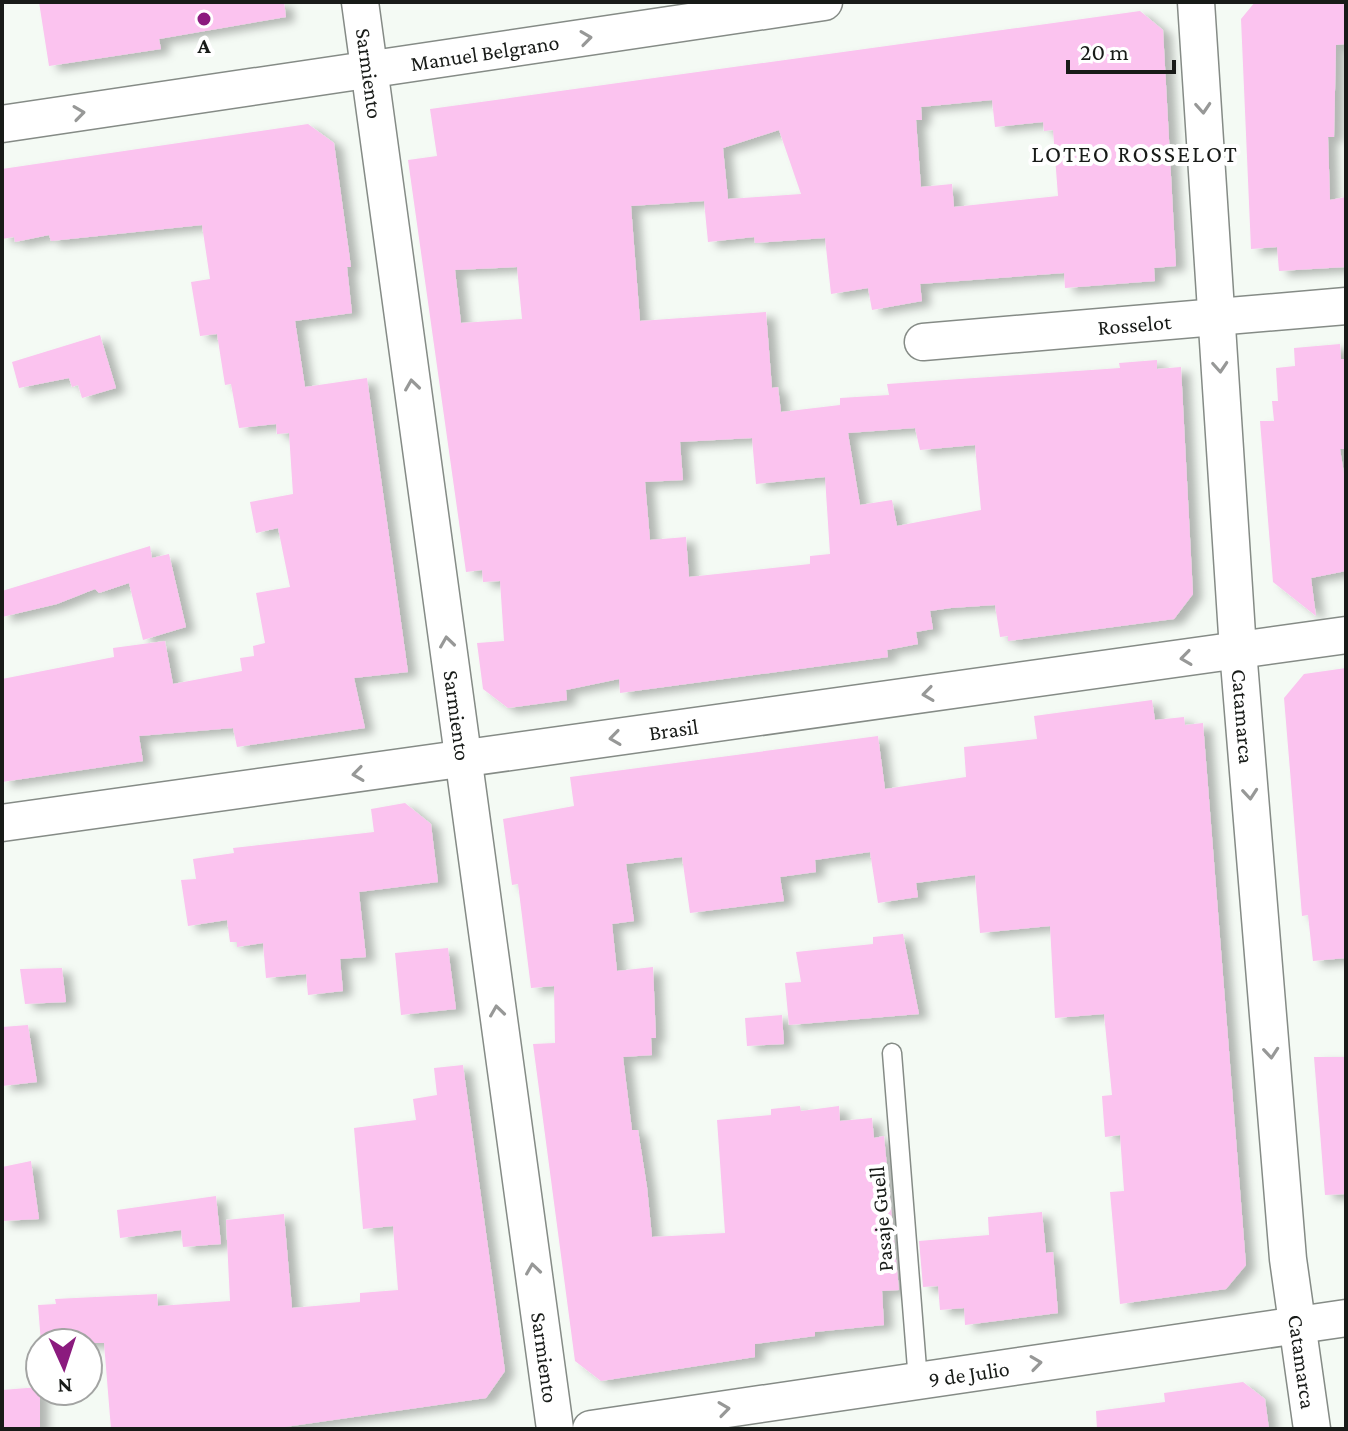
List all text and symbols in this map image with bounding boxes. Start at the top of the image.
marker: A [195,10,213,28]
scale bar [1068,24,1174,74]
street label: Sarmiento [351,26,388,120]
street label: Manuel Belgrano [409,29,561,76]
one-way arrow [579,30,592,47]
place label: A [196,33,211,58]
text: 20 m [1080,38,1129,65]
one-way arrow [1194,102,1211,115]
one-way arrow [72,105,86,122]
district label: LOTEO ROSSELOT [1031,140,1239,167]
street label: Rosselot [1096,308,1173,340]
one-way arrow [1211,361,1228,374]
one-way arrow [404,378,421,392]
one-way arrow [439,636,456,649]
one-way arrow [1179,649,1192,666]
street label: Sarmiento [439,668,476,762]
street label: Catamarca [1227,668,1260,765]
one-way arrow [921,685,935,702]
street label: Brasil [647,713,700,745]
one-way arrow [608,729,622,746]
one-way arrow [351,765,365,782]
one-way arrow [1241,788,1258,801]
one-way arrow [489,1004,506,1018]
one-way arrow [1262,1047,1279,1060]
street label: Pasaje Guell [864,1165,898,1273]
one-way arrow [525,1262,542,1275]
street label: Sarmiento [527,1310,564,1404]
street label: Catamarca [1283,1313,1321,1410]
north arrow [24,1327,104,1407]
street label: 9 de Julio [927,1355,1011,1392]
one-way arrow [1030,1355,1043,1372]
text: N [57,1374,73,1399]
one-way arrow [717,1402,731,1419]

